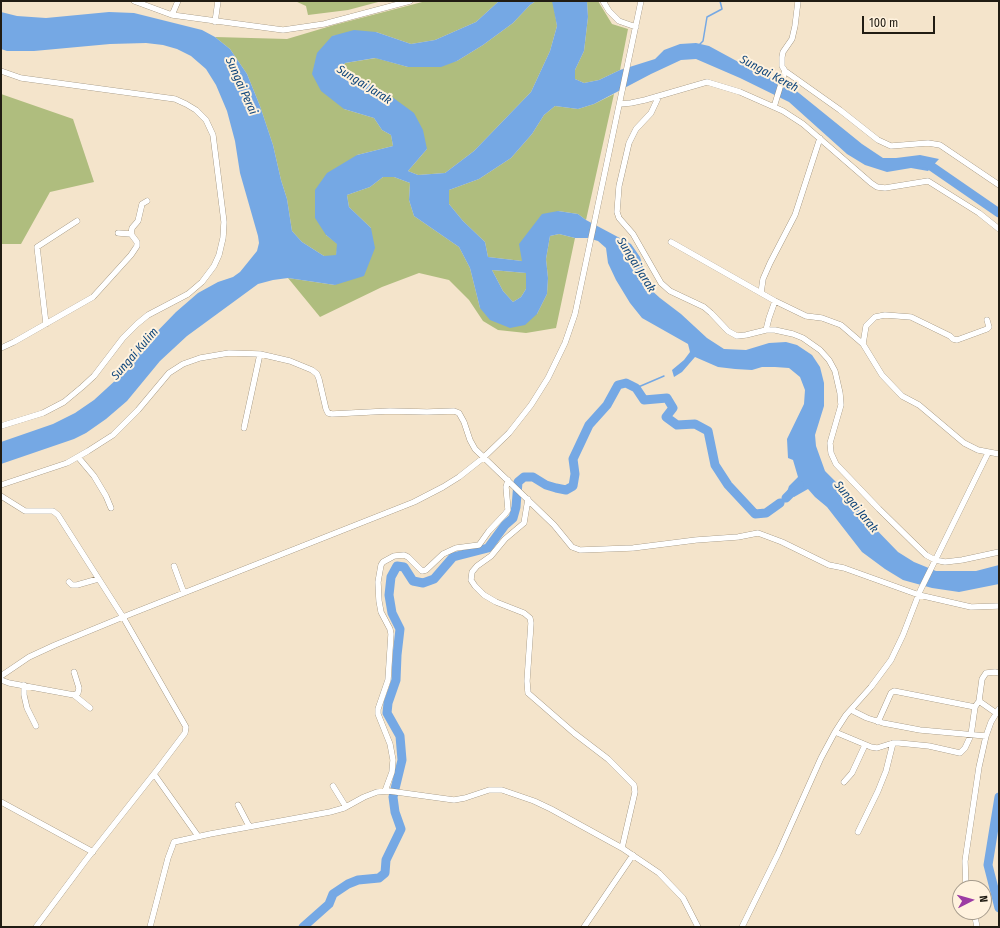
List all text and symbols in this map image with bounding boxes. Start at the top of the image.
scale bar [864,8,937,34]
text: 100 m [869,16,898,30]
water label: Sungai Kereh [737,53,801,95]
water label: Sungai Perai [222,55,260,117]
water label: Sungai Jarak [334,62,394,108]
water label: Sungai Jarak [613,235,659,295]
water label: Sungai Kulim [108,325,162,383]
water label: Sungai Jarak [831,478,881,536]
north arrow [952,880,992,920]
text: N [977,895,990,903]

